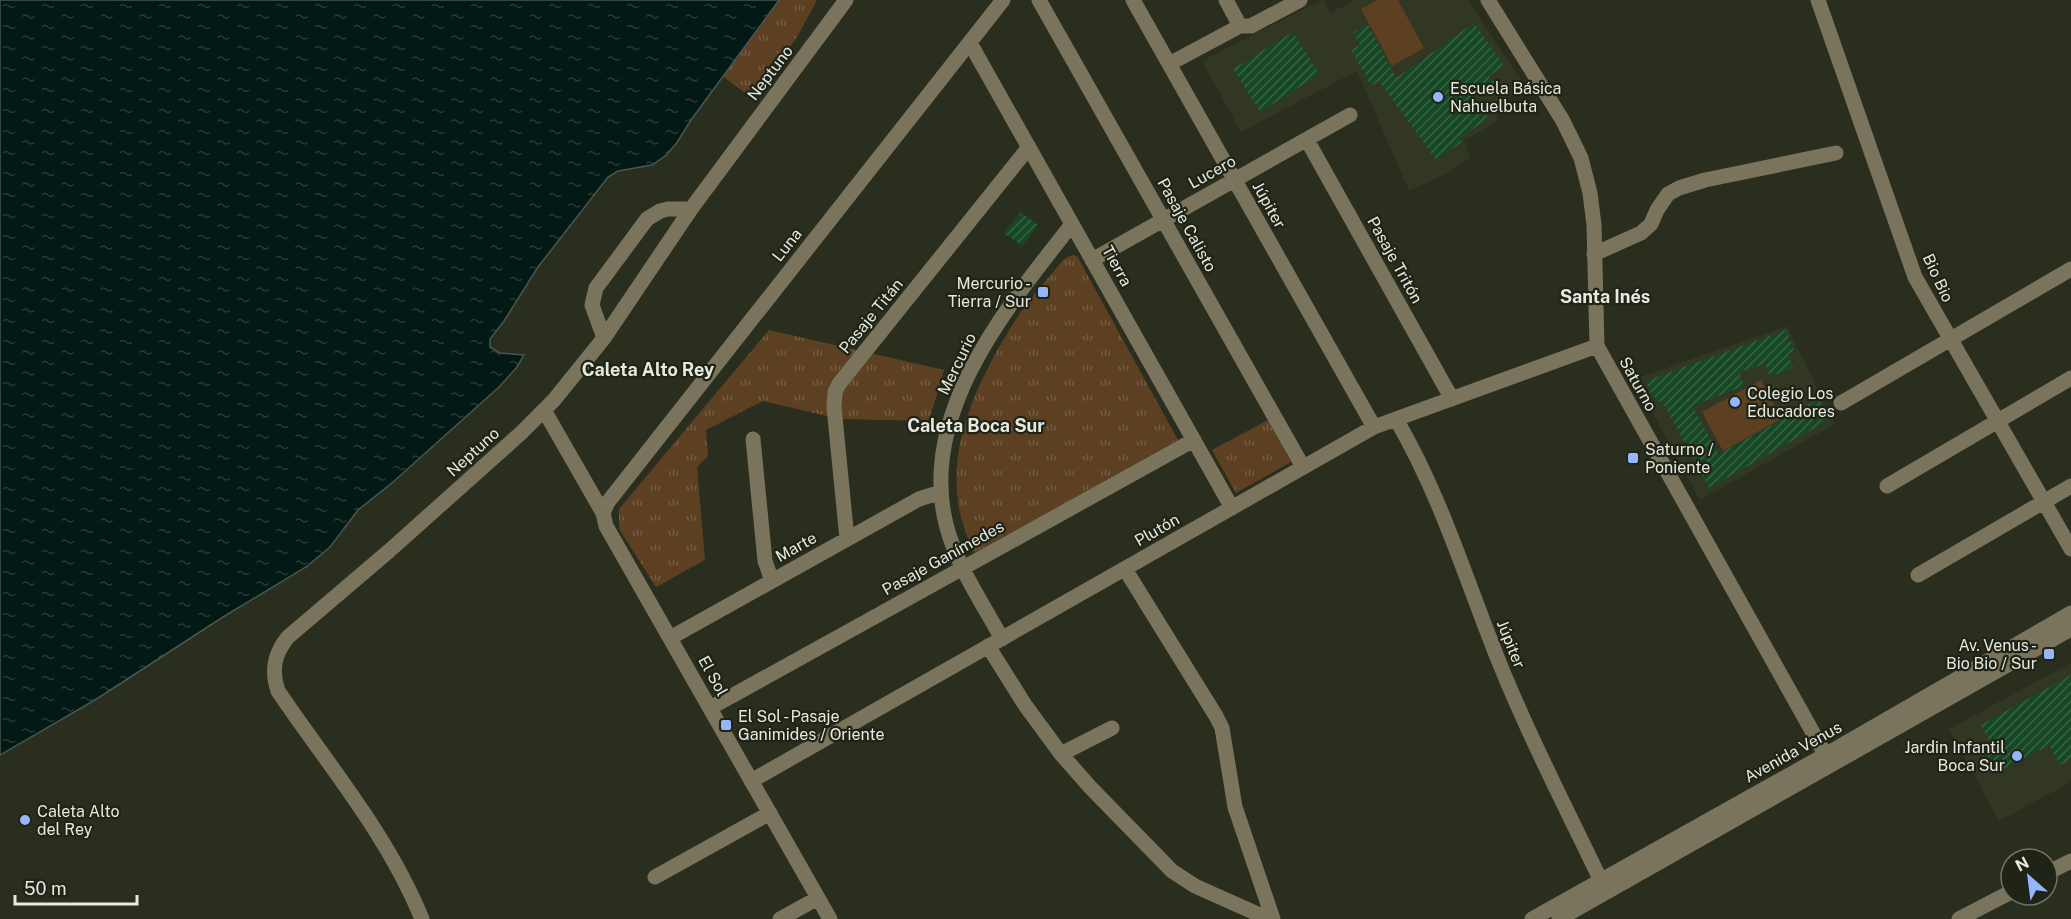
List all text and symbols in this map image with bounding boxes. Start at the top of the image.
street label: Neptuno [743,42,797,104]
place label: Escuela Básica Nahuelbuta [1450,79,1561,116]
marker: Escuela Básica Nahuelbuta [1431,90,1445,104]
street label: Lucero [1185,151,1239,193]
street label: Pasaje Calisto [1153,175,1221,275]
street label: Júpiter [1248,178,1290,232]
street label: Pasaje Tritón [1363,213,1427,307]
street label: Luna [768,225,806,265]
street label: Tierra [1098,242,1136,290]
street label: Bio Bio [1919,251,1957,305]
place label: Mercurio - Tierra / Sur [948,274,1031,311]
street label: Pasaje Titán [835,275,907,357]
marker: Mercurio - Tierra / Sur [1036,285,1050,299]
district label: Santa Inés [1560,286,1650,307]
street label: Mercurio [934,330,980,398]
street label: Saturno [1615,353,1661,415]
district label: Caleta Alto Rey [582,359,714,380]
place label: Colegio Los Educadores [1747,384,1835,421]
marker: Colegio Los Educadores [1728,395,1742,409]
district label: Caleta Boca Sur [907,415,1045,436]
street label: Neptuno [443,424,503,480]
place label: Saturno / Poniente [1645,440,1714,477]
marker: Saturno / Poniente [1626,451,1640,465]
street label: Plutón [1131,510,1183,550]
street label: Pasaje Ganímedes [879,517,1007,599]
street label: Marte [772,528,820,566]
street label: Júpiter [1493,617,1529,671]
place label: Av. Venus - Bio Bio / Sur [1946,636,2037,673]
marker: Av. Venus - Bio Bio / Sur [2042,647,2056,661]
street label: El Sol [694,653,732,700]
place label: El Sol - Pasaje Ganimides / Oriente [738,707,885,744]
street label: Avenida Venus [1741,717,1845,787]
marker: El Sol - Pasaje Ganimides / Oriente [719,718,733,732]
place label: Jardin Infantil Boca Sur [1904,738,2005,775]
marker: Jardin Infantil Boca Sur [2010,749,2024,763]
place label: Caleta Alto del Rey [37,802,119,839]
marker: Caleta Alto del Rey [18,813,32,827]
north arrow [1999,847,2059,907]
text: N [2012,853,2032,876]
scale bar [15,868,136,906]
text: 50 m [24,878,67,899]

